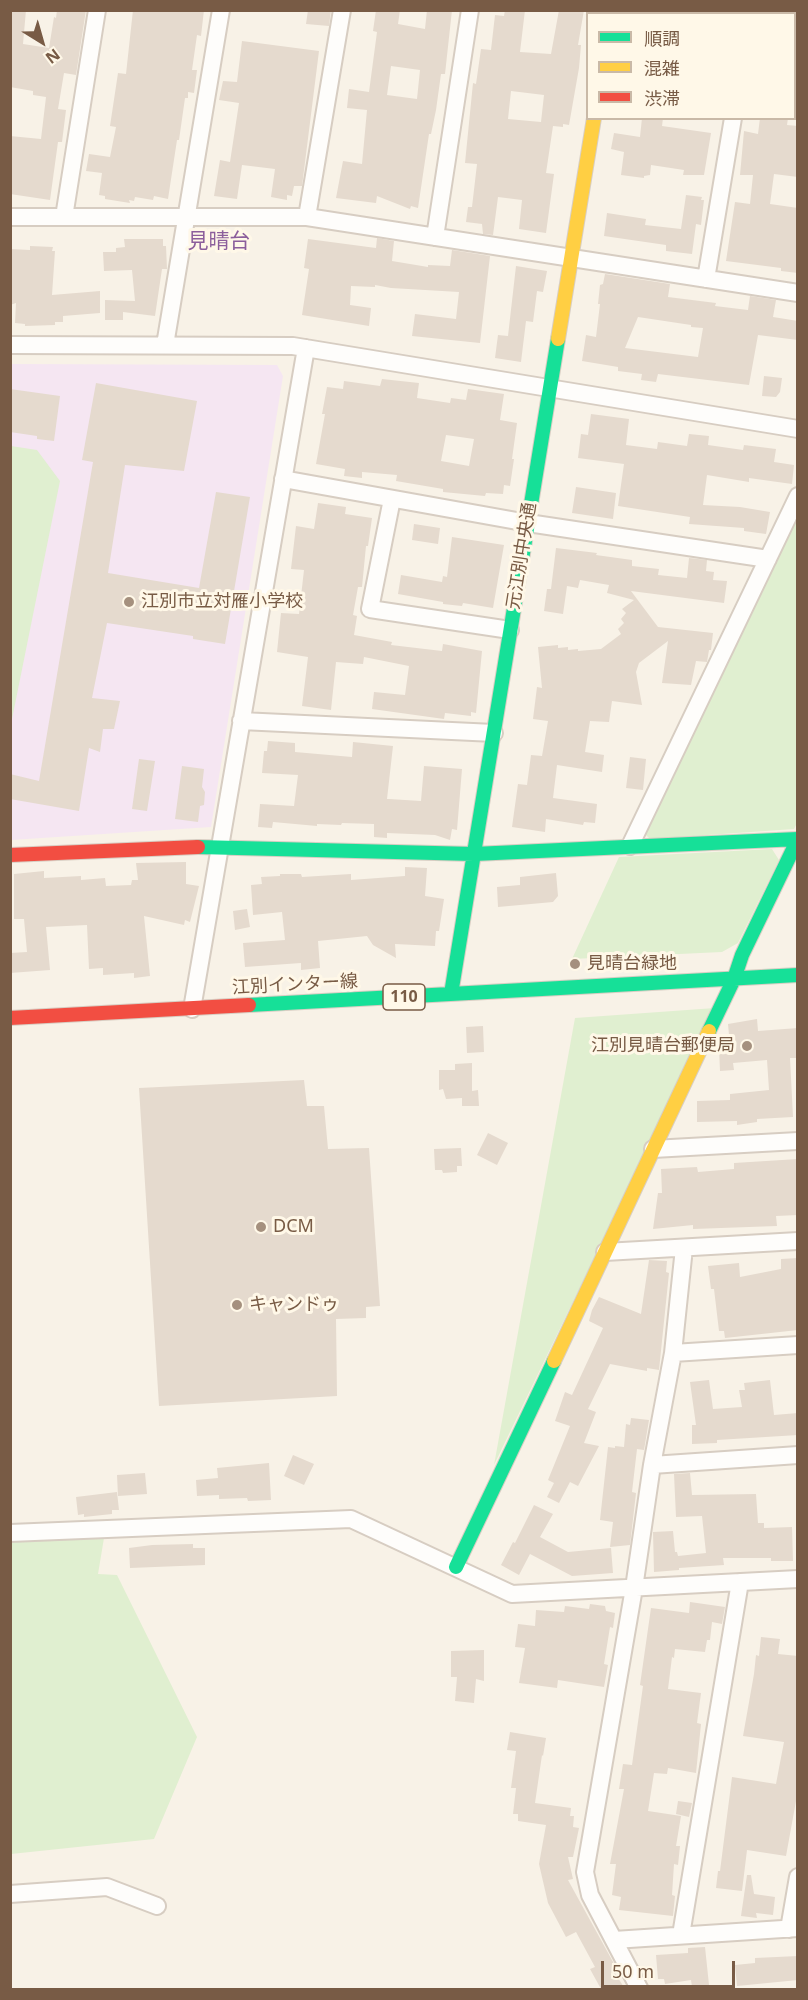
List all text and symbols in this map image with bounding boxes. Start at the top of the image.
north arrow [12,12,72,72]
legend [586,12,796,120]
text: 順調 [644,26,680,50]
text: N [41,44,65,69]
text: 混雑 [644,56,680,80]
text: 渋滞 [644,86,680,110]
district label: 見晴台 [188,229,250,255]
street label: 元江別中央通 [503,501,541,611]
place label: 江別市立対雁小学校 [141,591,303,613]
marker: 江別市立対雁小学校 [122,595,136,609]
place label: 見晴台緑地 [587,953,677,975]
marker: 見晴台緑地 [568,957,582,971]
street label: 江別インター線 [232,971,358,999]
road number: 110 [383,984,425,1010]
place label: 江別見晴台郵便局 [591,1035,735,1057]
marker: 江別見晴台郵便局 [740,1039,754,1053]
place label: DCM [273,1216,314,1238]
marker: DCM [254,1220,268,1234]
place label: キャンドゥ [249,1294,339,1316]
marker: キャンドゥ [230,1298,244,1312]
scale bar [604,1949,738,1987]
text: 50 m [612,1959,654,1983]

